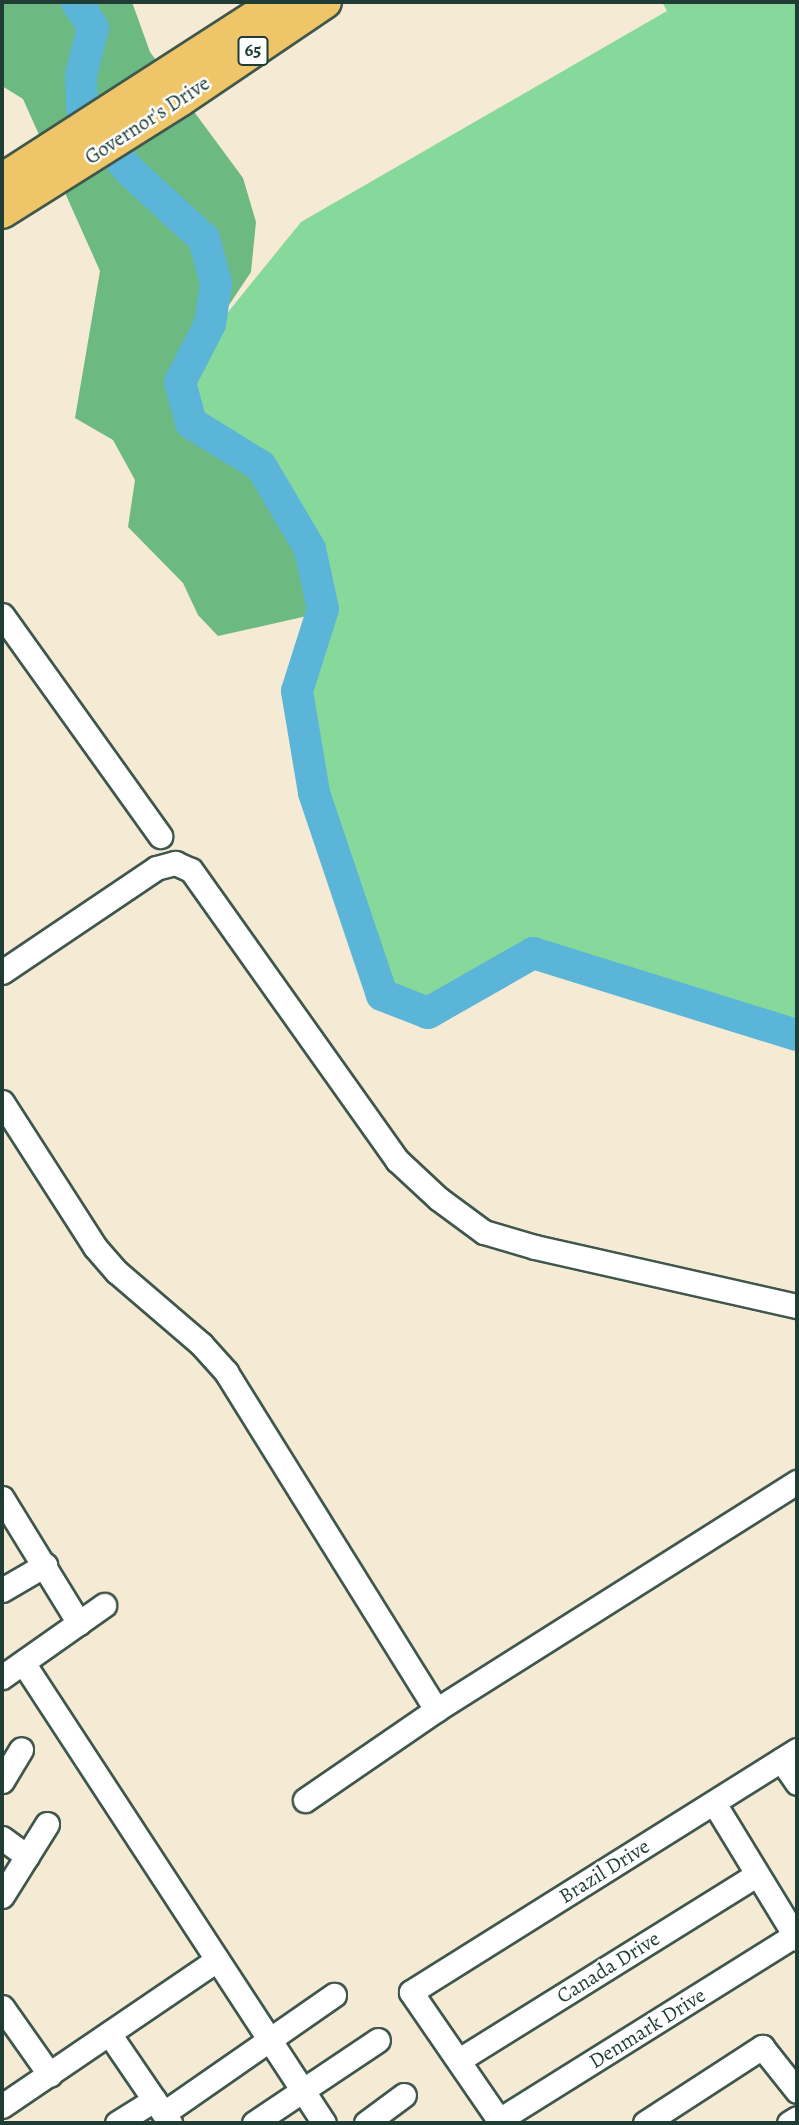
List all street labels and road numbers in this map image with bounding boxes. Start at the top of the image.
road number: 65 [237,36,269,66]
street label: Governor's Drive [80,70,214,170]
street label: Brazil Drive [554,1833,654,1909]
street label: Canada Drive [552,1925,664,2009]
street label: Denmark Drive [584,1982,710,2074]

